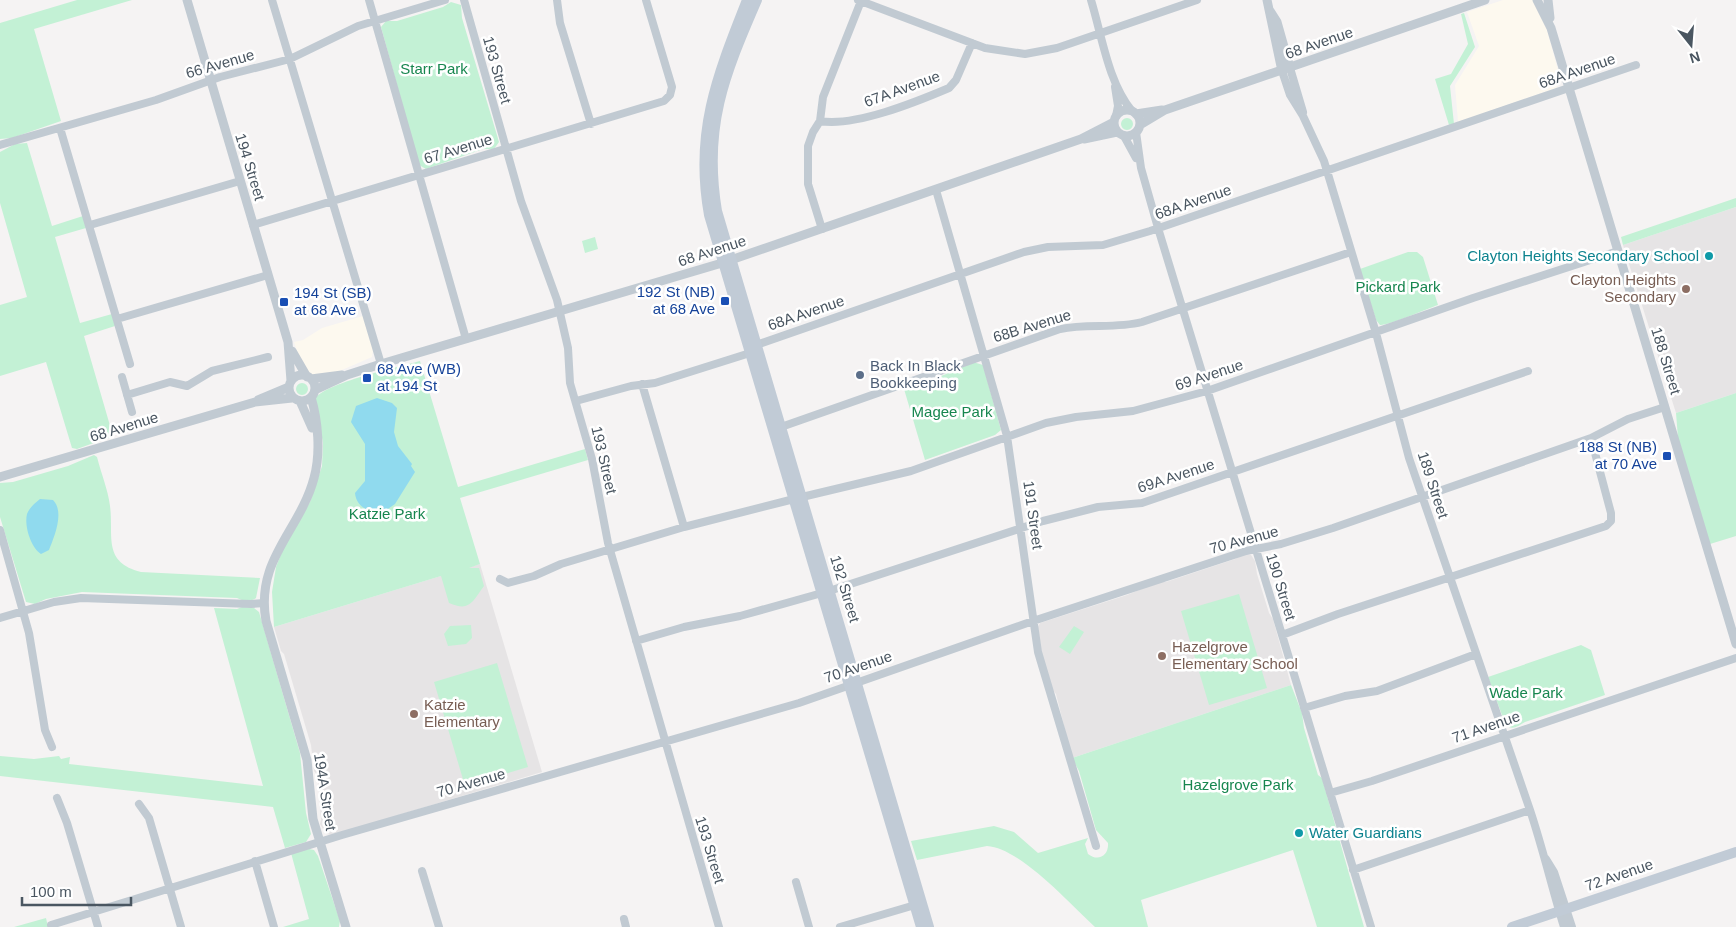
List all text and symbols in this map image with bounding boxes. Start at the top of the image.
north arrow [1666,20,1716,70]
street label: 68 Avenue [1283,23,1355,62]
street label: 193 Street [480,34,515,106]
street label: 66 Avenue [184,46,256,81]
text: N [1688,48,1702,67]
street label: 68A Avenue [1536,49,1617,92]
park label: Starr Park [400,60,468,77]
street label: 67A Avenue [861,67,942,110]
street label: 67 Avenue [422,130,494,167]
street label: 194 Street [232,131,269,203]
street label: 68A Avenue [1152,180,1233,223]
street label: 68 Avenue [676,232,748,270]
place label: Clayton Heights Secondary School [1467,247,1699,264]
marker: Clayton Heights Secondary School [1703,250,1715,262]
place label: Clayton Heights Secondary [1570,271,1676,305]
park label: Pickard Park [1355,278,1441,295]
place label: 192 St (NB) at 68 Ave [637,283,715,317]
marker: Clayton Heights Secondary [1680,283,1692,295]
place label: 194 St (SB) at 68 Ave [294,284,372,318]
street label: 68A Avenue [765,291,846,334]
marker: 192 St (NB) at 68 Ave [719,295,731,307]
marker: 194 St (SB) at 68 Ave [278,296,290,308]
street label: 68B Avenue [991,306,1073,345]
street label: 188 Street [1648,325,1685,397]
street label: 69 Avenue [1173,356,1245,394]
place label: Back In Black Bookkeeping [870,357,961,391]
place label: 68 Ave (WB) at 194 St [377,360,461,394]
marker: Back In Black Bookkeeping [854,369,866,381]
marker: 68 Ave (WB) at 194 St [361,372,373,384]
park label: Magee Park [912,403,993,420]
street label: 68 Avenue [88,408,160,445]
street label: 193 Street [588,424,621,496]
place label: 188 St (NB) at 70 Ave [1579,438,1657,472]
street label: 189 Street [1415,449,1453,521]
marker: 188 St (NB) at 70 Ave [1661,450,1673,462]
street label: 69A Avenue [1135,455,1216,496]
street label: 191 Street [1020,479,1047,551]
park label: Katzie Park [349,505,426,522]
street label: 70 Avenue [1208,522,1280,557]
street label: 190 Street [1263,551,1300,623]
street label: 192 Street [827,553,864,625]
place label: Hazelgrove Elementary School [1172,638,1298,672]
street label: 70 Avenue [822,647,894,686]
marker: Hazelgrove Elementary School [1156,650,1168,662]
park label: Wade Park [1489,684,1563,701]
place label: Katzie Elementary [424,696,500,730]
street label: 71 Avenue [1450,707,1522,746]
marker: Katzie Elementary [408,708,420,720]
street label: 194A Street [311,752,340,833]
street label: 70 Avenue [435,765,507,800]
park label: Hazelgrove Park [1183,776,1294,793]
street label: 193 Street [692,814,729,886]
place label: Water Guardians [1309,824,1422,841]
marker: Water Guardians [1293,827,1305,839]
street label: 72 Avenue [1583,855,1655,894]
scale bar [22,874,131,906]
text: 100 m [30,883,72,900]

